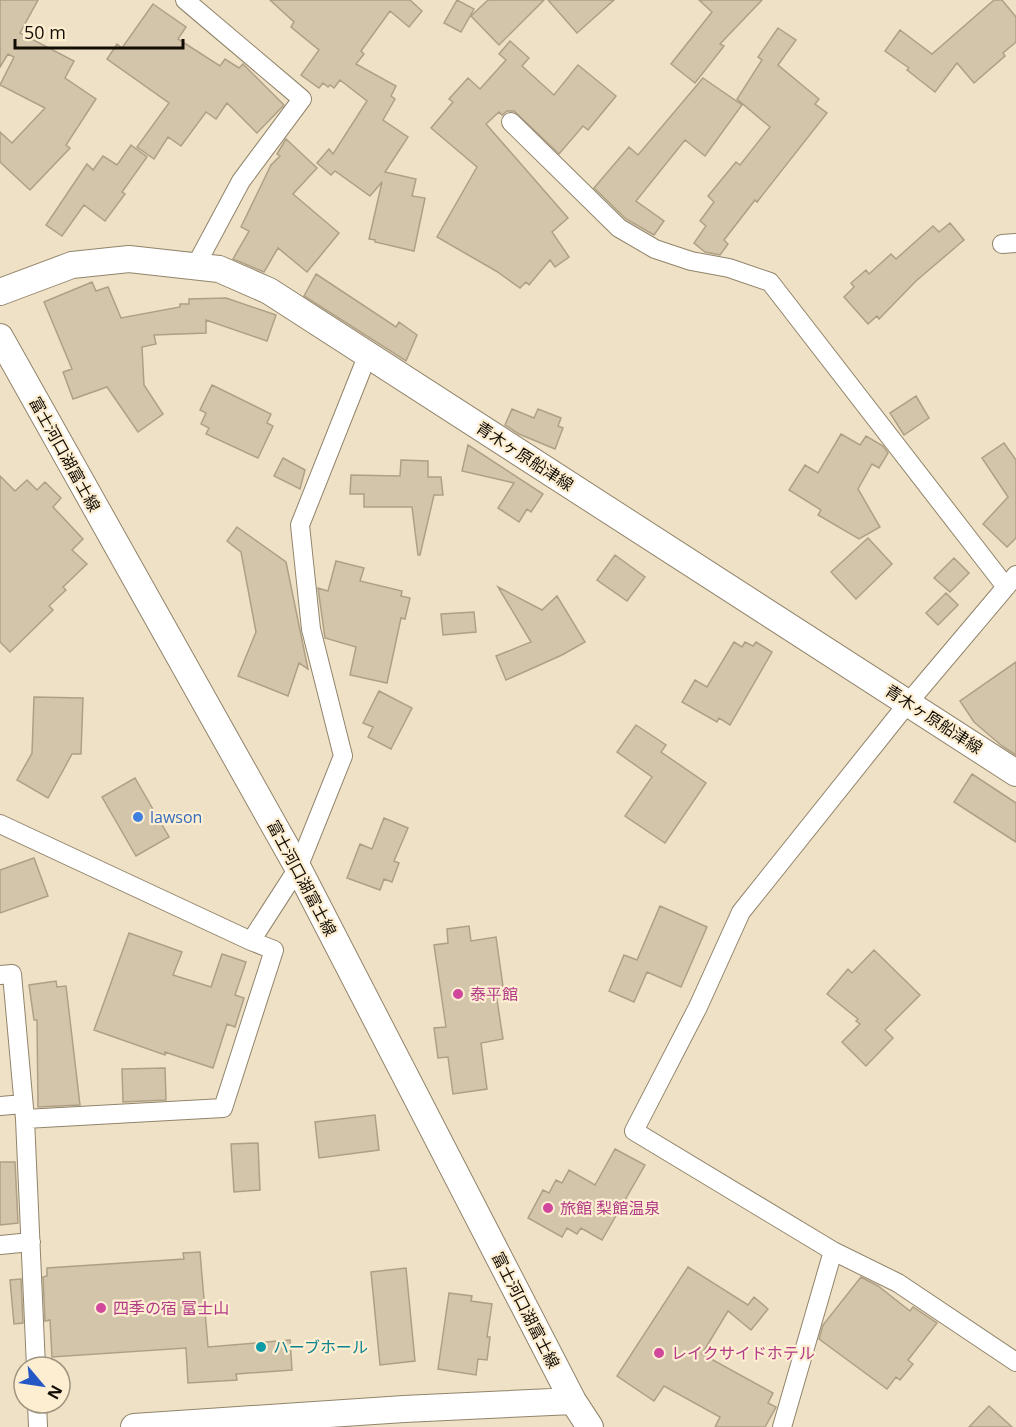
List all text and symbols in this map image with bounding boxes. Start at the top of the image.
scale bar [15,12,183,50]
text: 50 m [24,20,66,44]
street label: 富士河口湖富士線 [24,393,106,515]
street label: 青木ヶ原船津線 [472,416,578,496]
street label: 青木ヶ原船津線 [881,679,987,759]
place label: lawson [150,806,202,828]
marker: lawson [131,810,145,824]
street label: 富士河口湖富士線 [262,816,342,940]
place label: 泰平館 [470,983,518,1005]
marker: 泰平館 [451,987,465,1001]
place label: 旅館 梨館温泉 [560,1197,660,1219]
marker: 旅館 梨館温泉 [541,1201,555,1215]
street label: 富士河口湖富士線 [487,1248,565,1372]
place label: 四季の宿 富士山 [113,1297,229,1319]
marker: 四季の宿 富士山 [94,1301,108,1315]
place label: ハーブホール [273,1336,368,1358]
marker: ハーブホール [254,1340,268,1354]
place label: レイクサイドホテル [671,1342,815,1364]
marker: レイクサイドホテル [652,1346,666,1360]
north arrow [12,1355,72,1415]
text: N [42,1381,68,1403]

